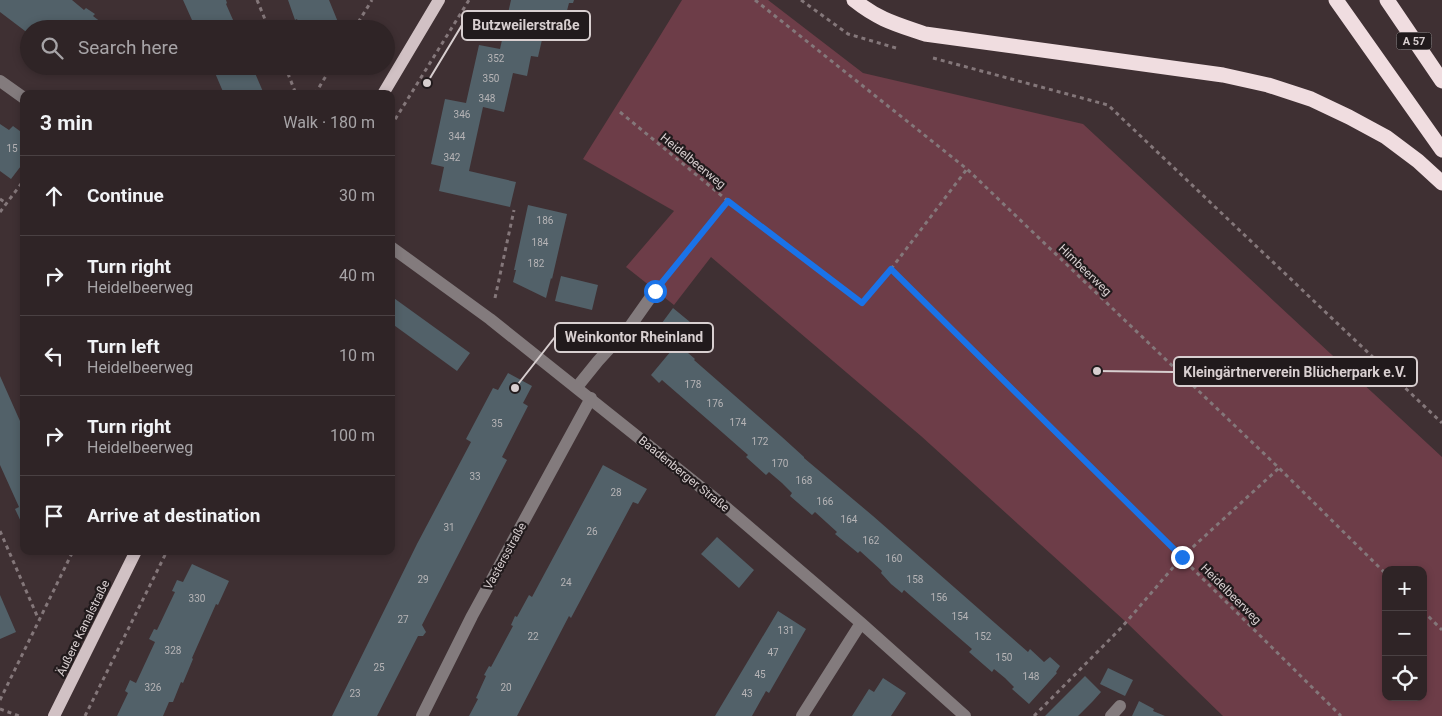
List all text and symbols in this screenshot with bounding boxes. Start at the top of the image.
callout: Butzweilerstraße [462,11,590,40]
text: Butzweilerstraße [472,17,580,33]
search box [20,20,395,75]
road number: A 57 [1396,32,1432,49]
icon: search [38,34,66,62]
text: Search here [78,36,178,59]
house number: 352 [488,53,505,64]
house number: 350 [483,73,500,84]
house number: 348 [479,93,496,104]
house number: 346 [454,109,471,120]
text: 3 min [40,111,93,135]
text: Walk · 180 m [283,113,375,132]
house number: 344 [449,131,466,142]
street label: Heidelbeerweg [658,131,728,191]
house number: 15 [6,143,18,154]
house number: 342 [444,152,461,163]
icon: ahead [40,182,68,210]
text: Continue [87,184,164,207]
text: 30 m [339,186,375,205]
house number: 186 [537,215,554,226]
house number: 184 [532,237,549,248]
street label: Himbeerweg [1056,241,1114,299]
text: Turn right [87,255,171,278]
house number: 182 [528,258,545,269]
icon: right [40,262,68,290]
text: 40 m [339,266,375,285]
text: Heidelbeerweg [87,278,193,297]
route start [644,280,667,303]
callout: Weinkontor Rheinland [555,323,713,352]
text: Weinkontor Rheinland [565,329,703,345]
text: Turn left [87,335,160,358]
icon: left [40,342,68,370]
text: 10 m [339,346,375,365]
callout: Kleingärtnerverein Blücherpark e.V. [1174,357,1417,386]
text: Heidelbeerweg [87,358,193,377]
text: Kleingärtnerverein Blücherpark e.V. [1183,364,1407,380]
house number: 178 [685,379,702,390]
house number: 176 [707,398,724,409]
text: Turn right [87,415,171,438]
house number: 174 [730,417,747,428]
house number: 35 [491,418,503,429]
icon: right [40,422,68,450]
text: 100 m [330,426,375,445]
street label: Baadenberger Straße [636,433,732,515]
house number: 172 [752,436,769,447]
text: Heidelbeerweg [87,438,193,457]
house number: 170 [772,458,789,469]
house number: 33 [469,471,481,482]
house number: 168 [796,475,813,486]
house number: 28 [610,487,622,498]
house number: 166 [817,496,834,507]
icon: arrive [40,502,68,530]
text: Arrive at destination [87,504,260,527]
house number: 164 [841,514,858,525]
street label: Vastersstraße [481,520,529,592]
house number: 31 [443,522,455,533]
house number: 26 [586,526,598,537]
house number: 162 [863,535,880,546]
route end [1171,546,1194,569]
house number: 160 [886,553,903,564]
street label: Heidelbeerweg [1198,561,1264,627]
map controls [1382,566,1427,701]
button: + [1382,566,1427,611]
house number: 29 [417,574,429,585]
house number: 158 [907,574,924,585]
street label: Äußere Kanalstraße [53,577,112,678]
house number: 24 [560,577,572,588]
house number: 156 [931,592,948,603]
house number: 330 [189,593,206,604]
house number: 154 [952,611,969,622]
button: − [1382,611,1427,656]
house number: 27 [397,614,409,625]
house number: 131 [778,625,794,636]
house number: 22 [527,631,539,642]
house number: 152 [975,631,992,642]
house number: 328 [165,645,182,656]
house number: 47 [767,647,779,658]
house number: 150 [996,652,1013,663]
button: locate [1382,656,1427,701]
house number: 25 [373,662,385,673]
house number: 45 [754,669,766,680]
house number: 148 [1023,671,1040,682]
house number: 326 [145,682,162,693]
house number: 20 [500,682,512,693]
house number: 23 [349,688,361,699]
house number: 43 [741,688,753,699]

